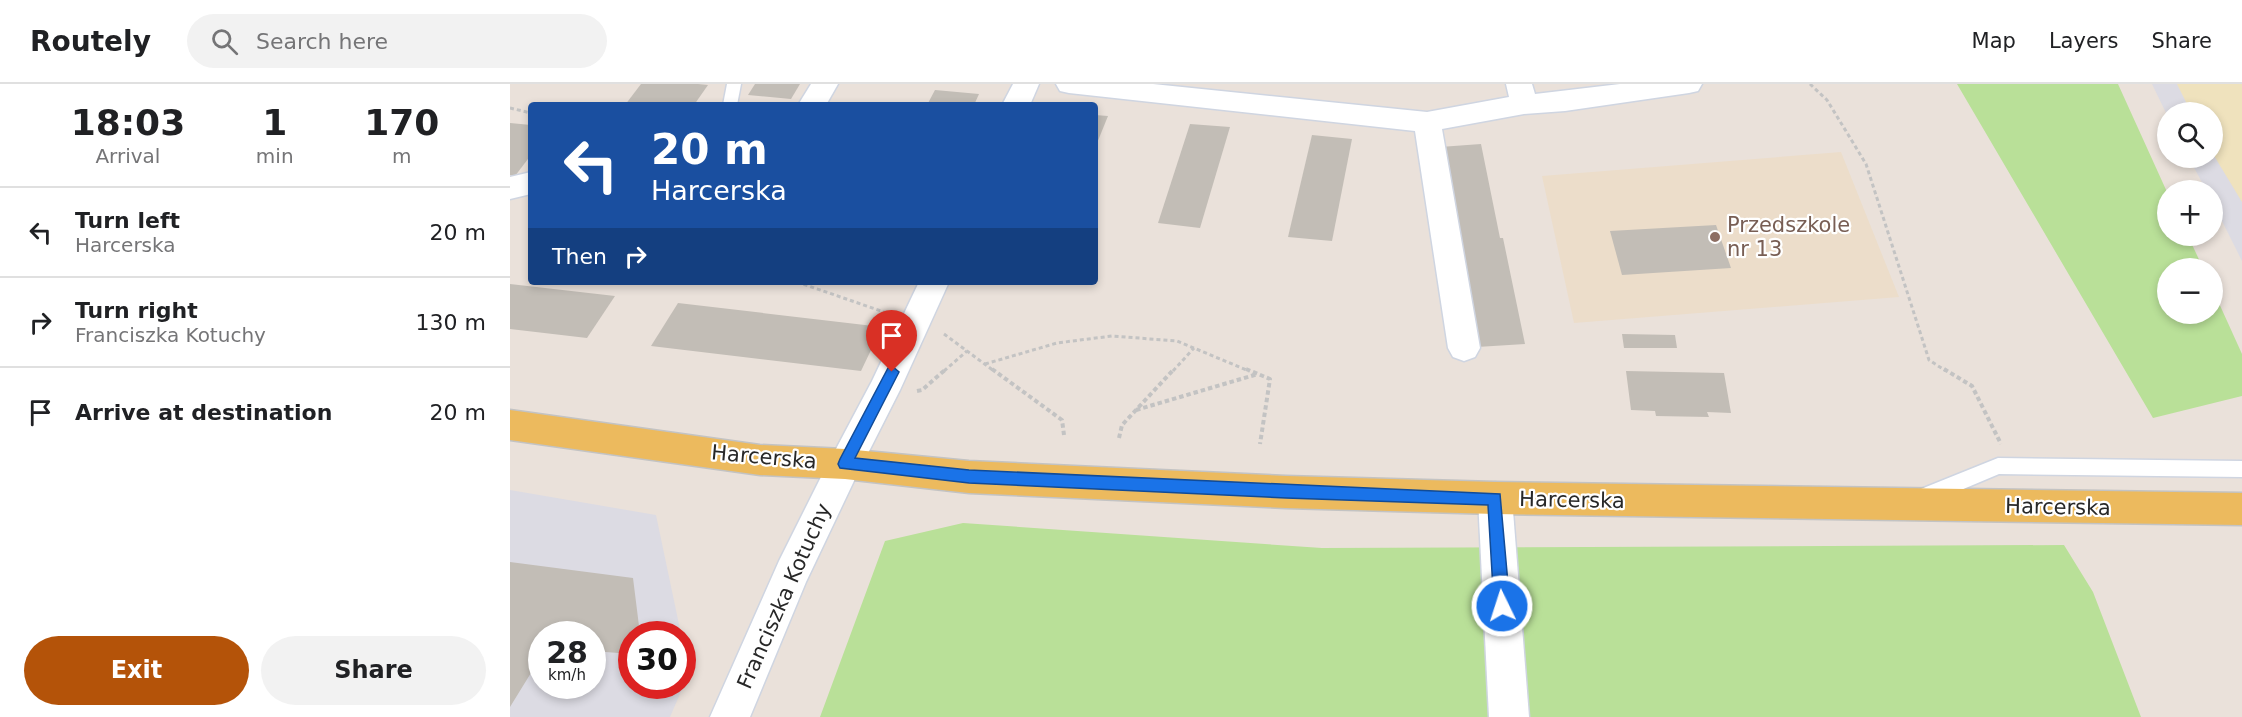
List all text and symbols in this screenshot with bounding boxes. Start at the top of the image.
search box [187,14,607,68]
text: Routely [30,25,151,58]
icon: search [208,25,241,58]
text: Search here [256,29,388,54]
text: Map [1972,29,2016,53]
text: Layers [2049,29,2118,53]
text: Share [2151,29,2212,53]
text: 18:03 [71,102,185,143]
text: 1 [262,102,287,143]
text: 170 [364,102,439,143]
map controls [2157,102,2223,324]
button: search [2157,102,2223,168]
text: 20 m [651,125,768,174]
icon: left [552,126,630,204]
text: Arrival [95,144,160,168]
text: min [256,144,294,168]
text: m [392,144,412,168]
text: Harcerska [651,175,787,206]
button: + [2157,180,2223,246]
text: Turn left [75,208,180,233]
place label: Przedszkole nr 13 [1727,213,1850,261]
icon: left [24,216,57,249]
text: 20 m [430,220,486,245]
marker: Przedszkole nr 13 [1708,230,1722,244]
text: Harcerska [75,233,176,257]
icon: right [619,240,652,273]
text: Then [552,244,607,269]
button: − [2157,258,2223,324]
text: Turn right [75,298,198,323]
icon: right [24,306,57,339]
text: 130 m [416,310,486,335]
pin [866,310,917,372]
icon: arrive [875,319,908,352]
text: Franciszka Kotuchy [75,323,266,347]
icon: arrive [24,396,57,429]
text: Arrive at destination [75,400,332,425]
text: 20 m [430,400,486,425]
street label: Harcerska [710,440,818,474]
street label: Harcerska [1519,487,1625,513]
street label: Harcerska [2005,494,2111,520]
street label: Franciszka Kotuchy [732,500,836,692]
position arrow [1470,574,1534,638]
speed limit sign: 30 [618,621,696,699]
text: 28 [546,635,588,670]
button: Exit [24,636,249,705]
button: Share [261,636,486,705]
text: km/h [548,666,586,684]

